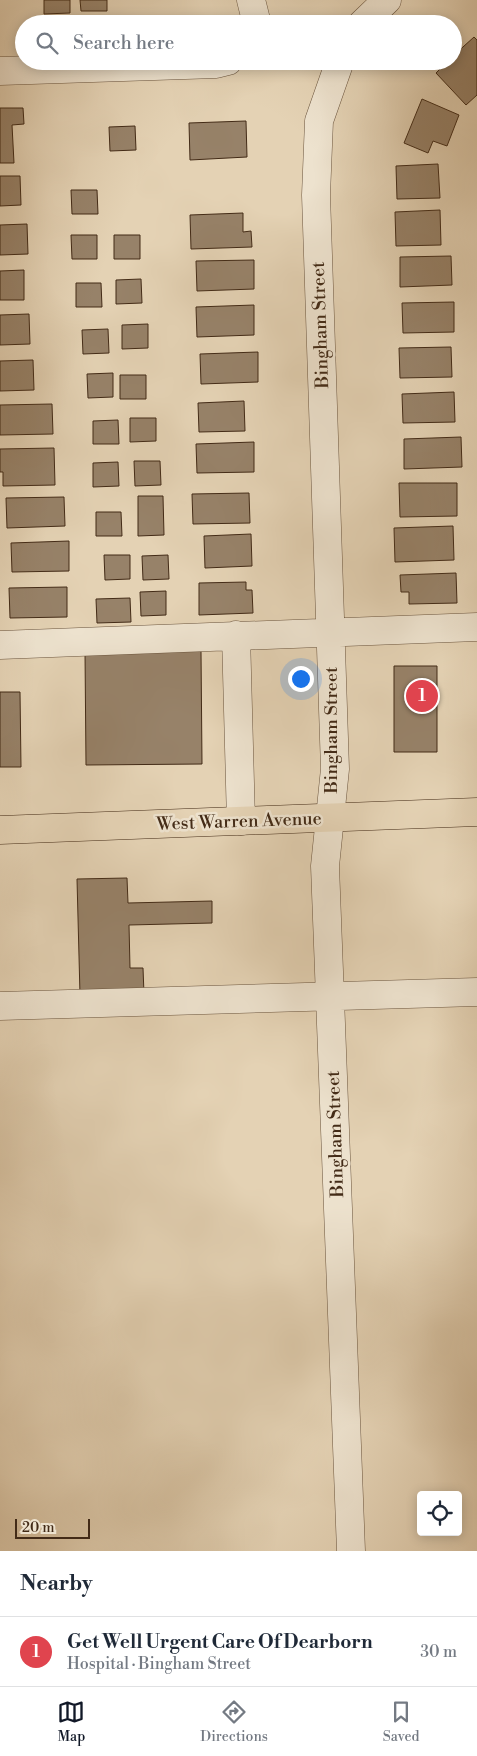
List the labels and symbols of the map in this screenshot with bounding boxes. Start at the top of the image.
street label: Bingham Street [307,261,334,390]
your location [288,666,314,692]
street label: Bingham Street [320,666,343,794]
pin: 1 [406,677,438,715]
street label: West Warren Avenue [155,807,322,836]
street label: Bingham Street [322,1070,349,1199]
scale bar [15,1516,90,1539]

